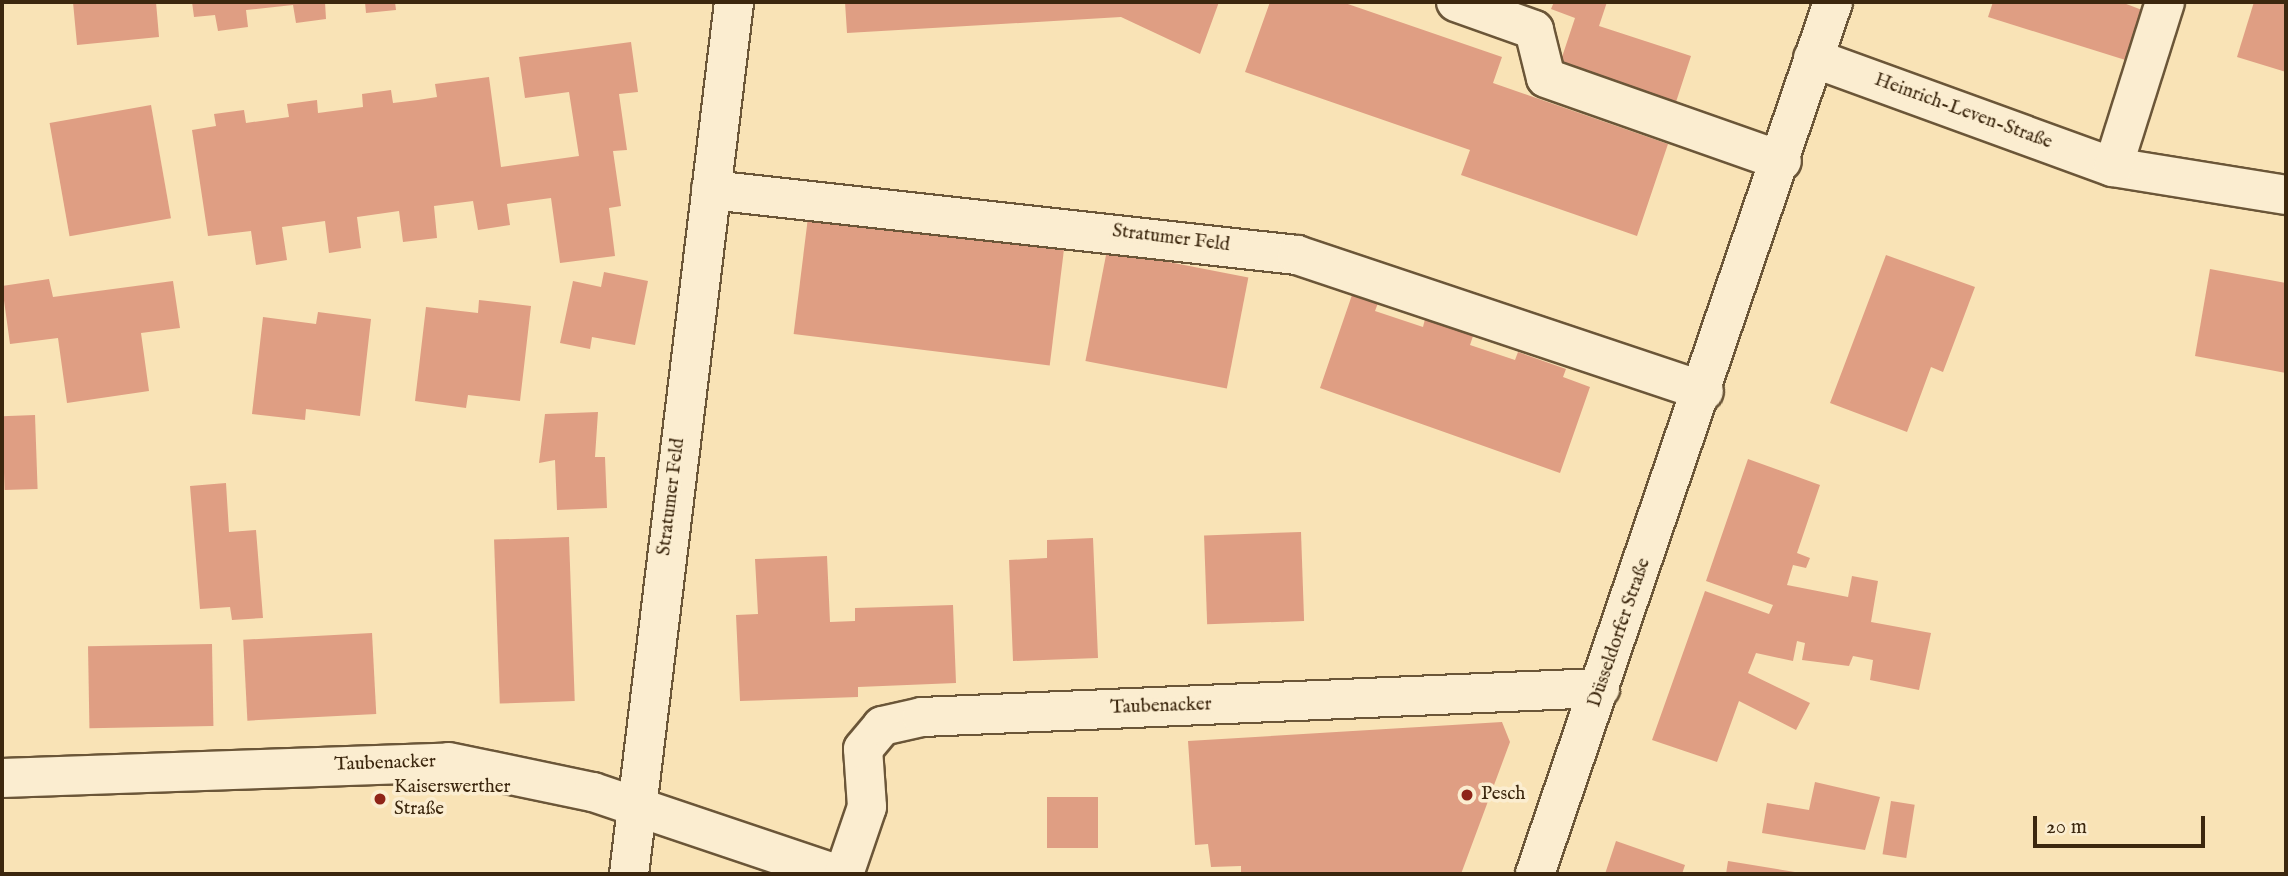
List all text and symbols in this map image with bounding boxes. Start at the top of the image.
street label: Heinrich-Leven-Straße [1871,69,2055,155]
street label: Stratumer Feld [1111,220,1231,258]
street label: Stratumer Feld [653,437,691,557]
street label: Düsseldorfer Straße [1584,555,1656,711]
street label: Taubenacker [1110,694,1212,720]
street label: Taubenacker [334,751,436,777]
place label: Kaiserswerther Straße [394,777,510,821]
place label: Pesch [1481,784,1525,806]
marker: Pesch [1459,787,1475,803]
marker: Kaiserswerther Straße [372,791,388,807]
scale bar [2036,802,2208,846]
text: 20 m [2046,814,2087,841]

